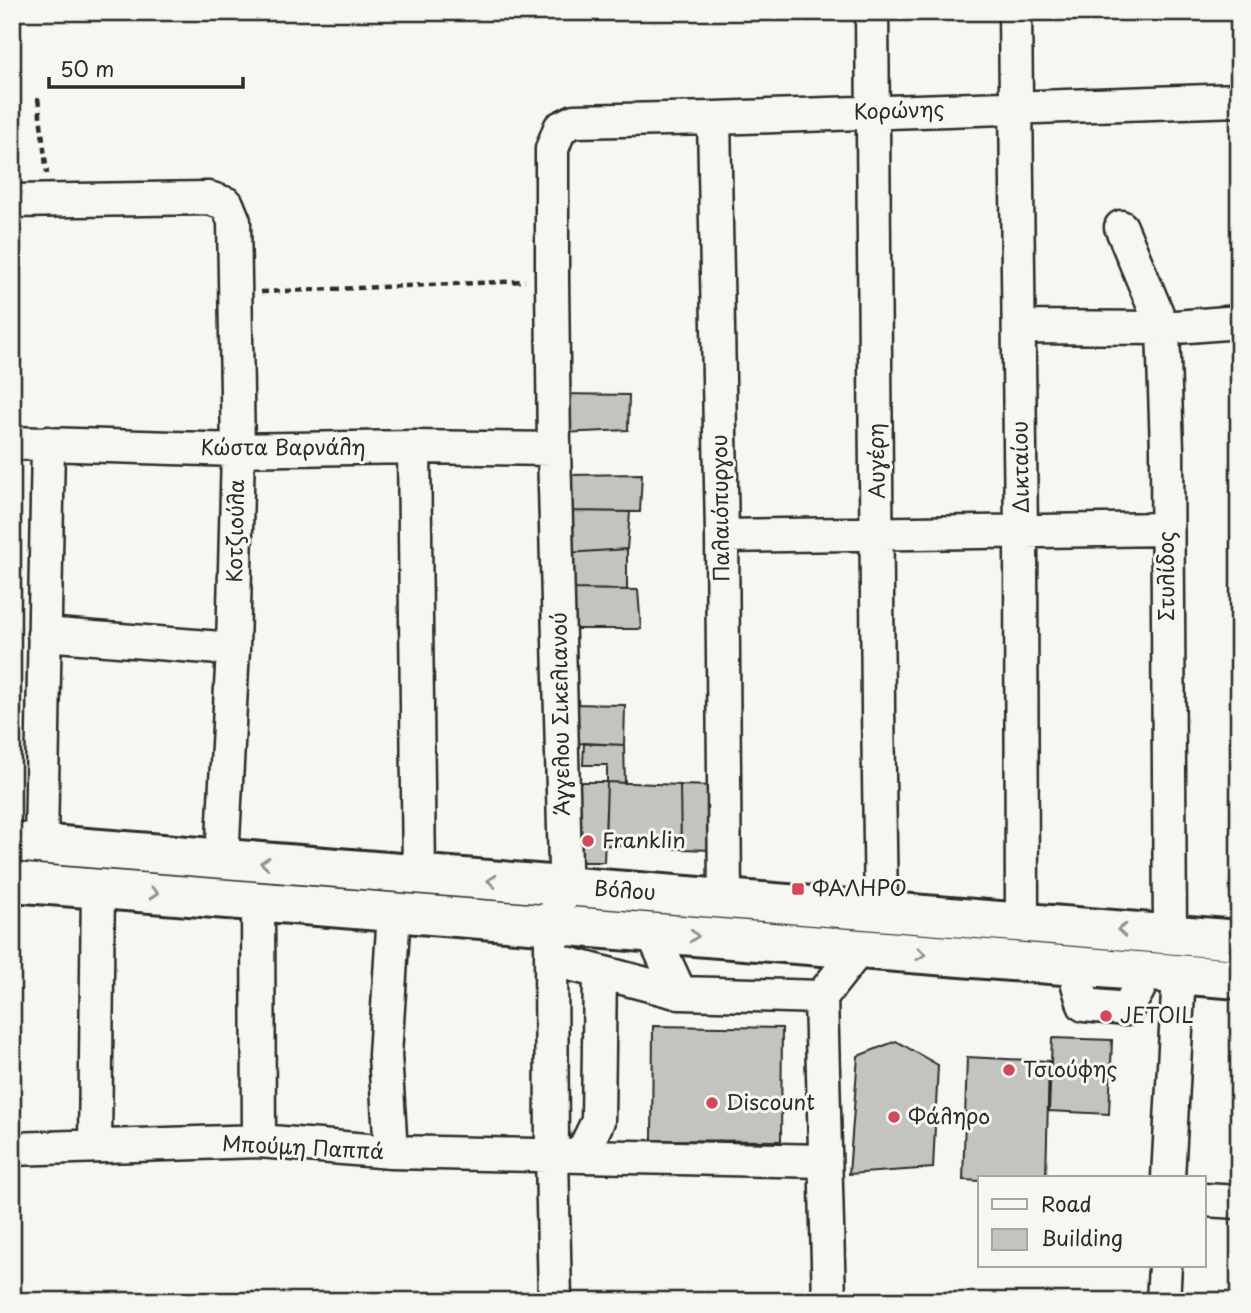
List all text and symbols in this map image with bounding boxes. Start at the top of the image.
scale bar [49,46,243,90]
text: 50 m [60,52,114,84]
street label: Κορώνης [853,91,945,127]
street label: Δικταίου [1002,421,1036,514]
street label: Αυγέρη [858,423,892,499]
street label: Κώστα Βαρνάλη [200,430,366,462]
street label: Παλαιόπυργου [702,434,736,582]
street label: Κοτζιούλα [217,479,251,583]
street label: Στυλίδος [1149,531,1181,621]
street label: Άγγελου Σικελιανού [541,612,577,816]
place label: Franklin [602,823,686,855]
marker: Franklin [580,833,596,849]
one-way arrow [260,856,271,871]
street label: Βόλου [593,871,657,907]
place label: ΦΑΛΗΡΟ [812,871,907,903]
one-way arrow [486,874,497,889]
marker: ΦΑΛΗΡΟ [790,881,806,897]
one-way arrow [148,885,159,900]
one-way arrow [1116,923,1127,938]
one-way arrow [689,928,700,943]
one-way arrow [916,946,927,961]
place label: JETOIL [1120,998,1193,1030]
marker: JETOIL [1098,1008,1114,1024]
place label: Τσιούφης [1023,1052,1118,1084]
marker: Τσιούφης [1001,1062,1017,1078]
place label: Discount [726,1085,815,1117]
marker: Discount [704,1095,720,1111]
place label: Φάληρο [908,1099,990,1131]
marker: Φάληρο [886,1109,902,1125]
street label: Μπούμη Παππά [221,1126,385,1166]
legend [978,1176,1206,1268]
text: Road [1041,1187,1092,1219]
text: Building [1041,1221,1123,1253]

